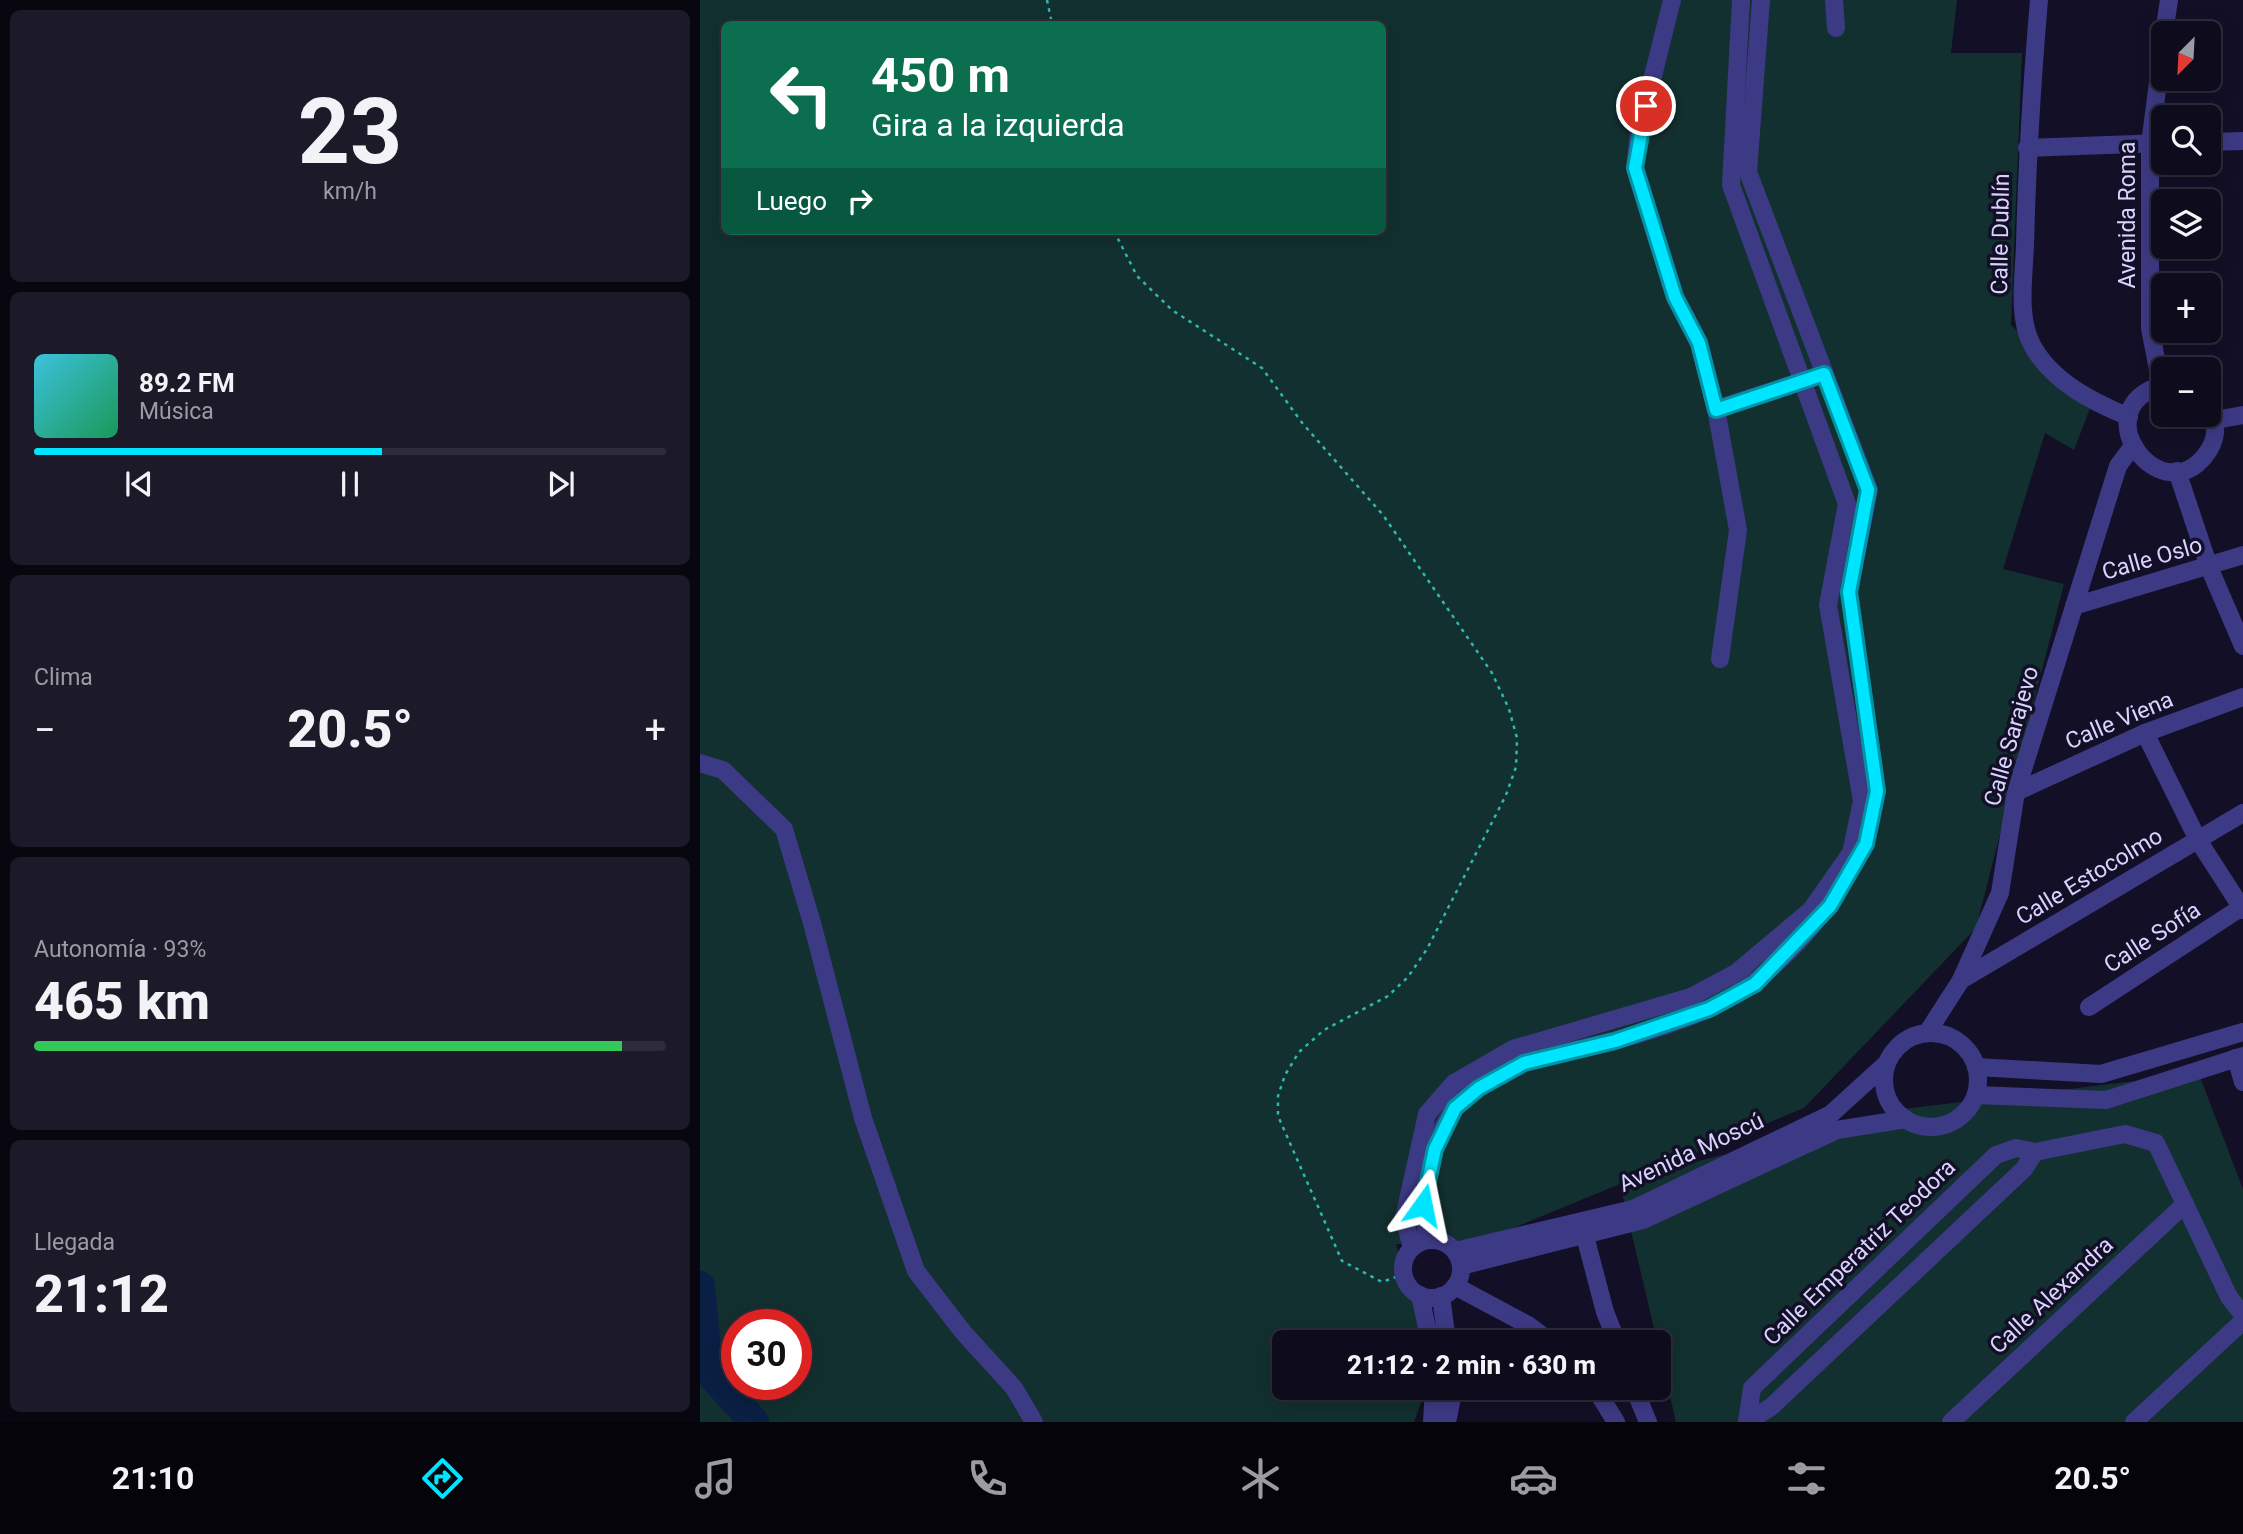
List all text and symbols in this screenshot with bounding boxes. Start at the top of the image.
north arrow [2151,21,2221,91]
map controls [2151,21,2221,427]
text: 450 m [871,47,1010,104]
icon: left [756,49,847,140]
pin [1616,76,1676,136]
text: 23 [298,79,402,185]
icon: arrive [1627,87,1665,125]
button: search [2151,105,2221,175]
text: Gira a la izquierda [871,106,1125,144]
street label: Avenida Roma [2114,141,2141,289]
street label: Calle Dublín [1986,173,2015,295]
text: km/h [323,178,377,205]
icon: right [841,182,879,220]
text: Luego [756,186,827,216]
button: layers [2151,189,2221,259]
button: + [2151,273,2221,343]
button: − [2151,357,2221,427]
text: 89.2 FM [139,368,235,398]
text: Música [139,398,214,425]
icon: previous [120,465,158,503]
icon: pause [331,465,369,503]
icon: next [542,465,580,503]
street label: Calle Oslo [2099,531,2205,586]
street label: Calle Sarajevo [1979,663,2044,809]
text: Clima [34,664,93,691]
street label: Calle Viena [2061,686,2177,755]
text: 20.5° [287,699,413,760]
text: − [34,708,56,752]
text: + [644,708,666,752]
street label: Calle Estocolmo [2011,822,2167,931]
street label: Calle Sofía [2099,896,2206,979]
text: Autonomía · 93% [34,936,206,963]
text: 465 km [34,971,210,1032]
street label: Avenida Moscú [1614,1107,1768,1198]
street label: Calle Emperatriz Teodora [1758,1154,1961,1351]
position arrow [1386,1168,1460,1242]
text: Llegada [34,1229,115,1256]
street label: Calle Alexandra [1984,1231,2119,1359]
text: 21:12 [34,1264,169,1325]
speed limit sign: 30 [721,1309,812,1400]
text: 21:12 · 2 min · 630 m [1347,1350,1596,1380]
icon: directions [418,1454,467,1503]
icon: music [691,1454,740,1503]
icon: phone [963,1454,1012,1503]
icon: climate [1236,1454,1285,1503]
icon: car [1509,1454,1558,1503]
icon: filters [1782,1454,1831,1503]
text: 21:10 [112,1459,194,1497]
text: 20.5° [2054,1459,2131,1497]

